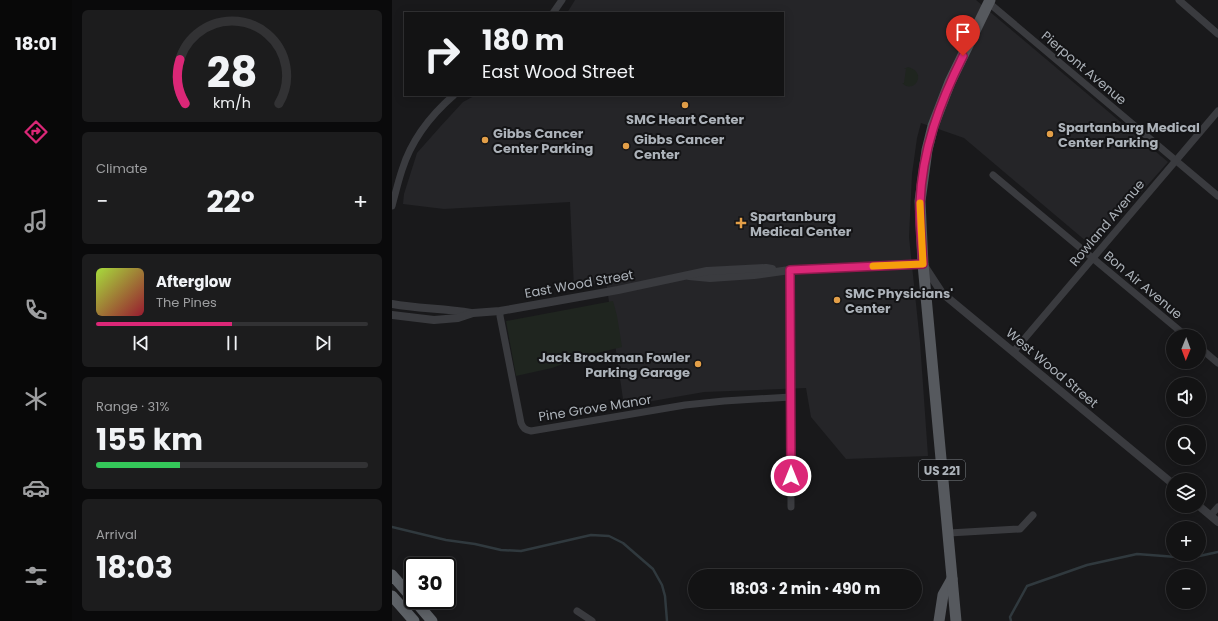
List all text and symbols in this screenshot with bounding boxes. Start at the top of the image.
pin [946,15,980,56]
text: 180 m [482,21,565,60]
icon: arrive [952,21,974,43]
street label: Pierpont Avenue [1037,27,1131,109]
icon: right [416,28,468,80]
text: 18:01 [15,31,57,56]
text: 28 [207,43,257,102]
text: East Wood Street [482,59,634,84]
text: km/h [213,93,251,113]
marker: SMC Heart Center [680,100,690,110]
place label: SMC Heart Center [626,110,744,129]
icon: directions [22,118,50,146]
place label: Spartanburg Medical Center Parking [1058,118,1200,152]
place label: Gibbs Cancer Center Parking [493,124,593,158]
marker: Spartanburg Medical Center Parking [1045,129,1055,139]
place label: Gibbs Cancer Center [634,130,725,164]
marker: Gibbs Cancer Center Parking [480,135,490,145]
marker: Gibbs Cancer Center [621,141,631,151]
text: Climate [96,159,147,178]
street label: Rowland Avenue [1065,175,1149,271]
text: 22° [206,180,255,223]
text: − [96,186,108,217]
text: + [353,186,368,217]
icon: music [22,207,50,235]
place label: Spartanburg Medical Center [750,207,852,241]
marker: Spartanburg Medical Center [735,217,747,229]
street label: Bon Air Avenue [1100,246,1186,324]
street label: East Wood Street [523,265,635,303]
text: Afterglow [156,271,231,292]
place label: SMC Physicians' Center [845,284,953,318]
text: The Pines [156,293,217,312]
marker: SMC Physicians' Center [832,295,842,305]
icon: phone [22,296,50,324]
street label: West Wood Street [1002,324,1103,413]
north arrow [1166,329,1206,369]
map controls [1166,329,1206,609]
icon: previous [130,332,152,354]
icon: pause [221,332,243,354]
icon: next [312,332,334,354]
place label: Jack Brockman Fowler Parking Garage [539,348,690,382]
marker: Jack Brockman Fowler Parking Garage [693,359,703,369]
button: sound [1166,377,1206,417]
icon: climate [22,385,50,413]
street label: Pine Grove Manor [537,390,653,426]
text: Range · 31% [96,397,169,416]
text: 155 km [96,418,203,461]
button: search [1166,425,1206,465]
position arrow [770,455,812,497]
road number: US 221 [919,460,965,480]
button: layers [1166,473,1206,513]
icon: car [22,474,50,502]
button: + [1166,521,1206,561]
text: Arrival [96,525,137,544]
text: 18:03 [96,546,173,589]
speed limit sign: 30 [404,557,456,609]
icon: filters [22,562,50,590]
button: − [1166,569,1206,609]
text: 18:03 · 2 min · 490 m [730,578,880,599]

